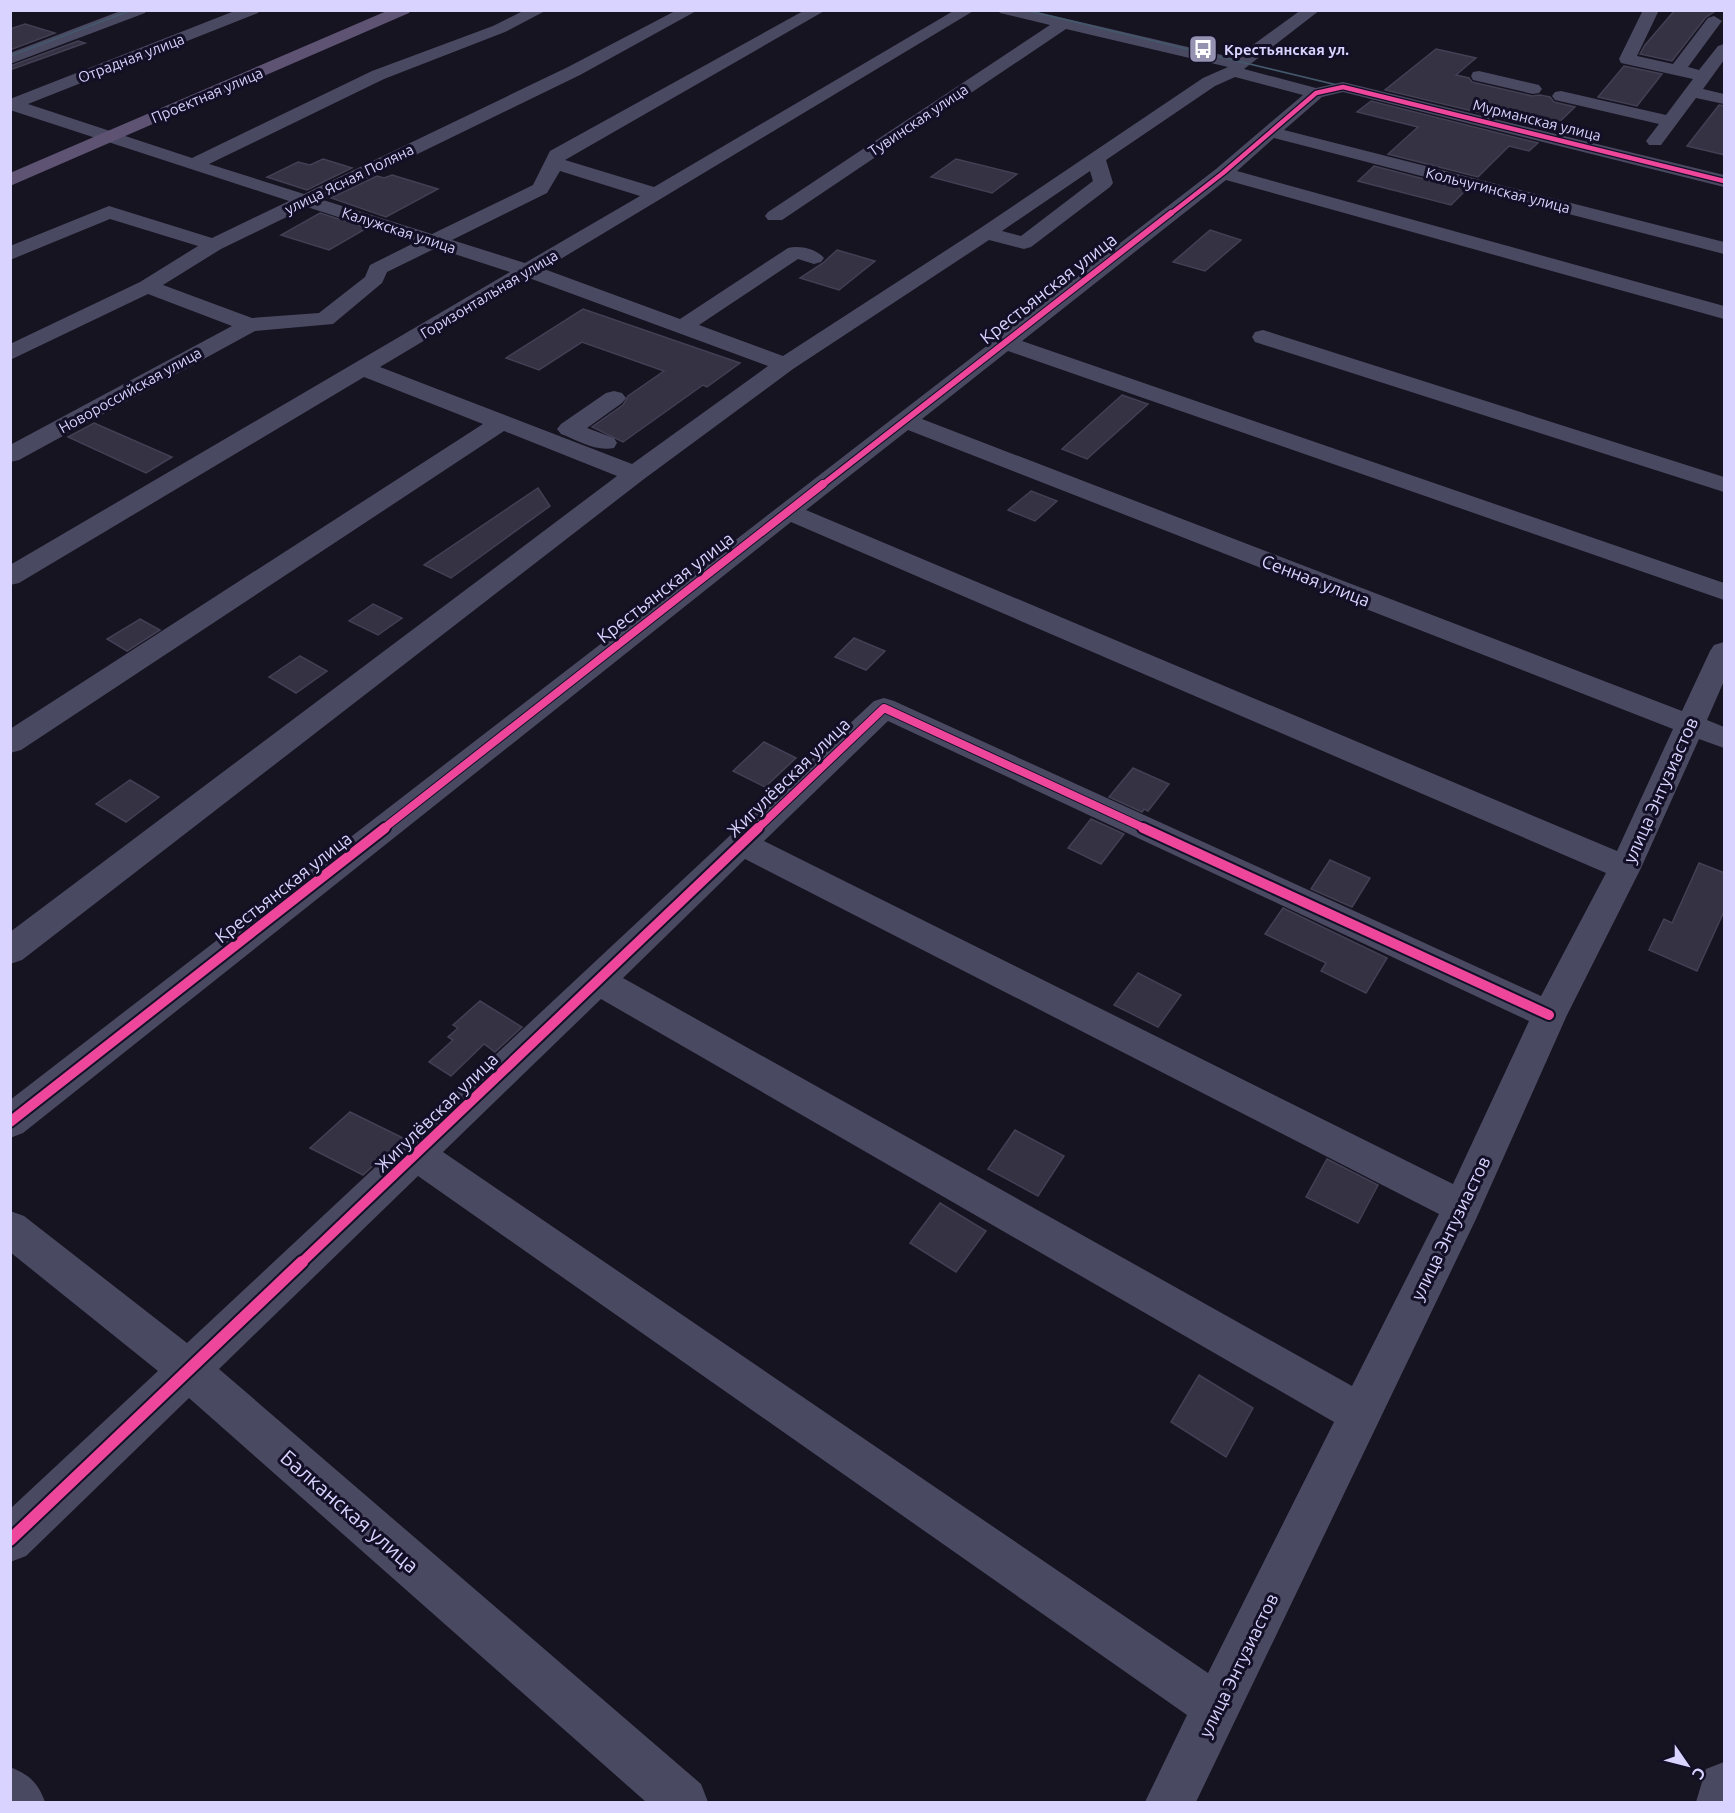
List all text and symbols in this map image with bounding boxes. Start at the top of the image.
street label: Отрадная улица [75,30,187,86]
bus stop icon: Крестьянская ул. [1187,33,1219,65]
place label: Крестьянская ул. [1224,41,1349,58]
street label: Проектная улица [149,64,265,126]
street label: Тувинская улица [865,80,971,160]
street label: Мурманская улица [1471,96,1603,144]
street label: улица Ясная Поляна [282,140,416,218]
street label: Кольчугинская улица [1424,164,1572,216]
street label: Калужская улица [340,204,458,256]
street label: Крестьянская улица [976,229,1120,347]
street label: Горизонтальная улица [417,246,561,342]
street label: Новороссийская улица [56,344,204,436]
street label: Крестьянская улица [593,528,737,646]
street label: Сенная улица [1259,550,1373,610]
street label: Жигулёвская улица [723,713,853,841]
street label: улица Энтузиастов [1619,714,1701,866]
street label: Крестьянская улица [211,828,355,946]
street label: Жигулёвская улица [371,1048,501,1176]
street label: улица Энтузиастов [1406,1153,1494,1303]
street label: Балканская улица [276,1445,424,1577]
street label: улица Энтузиастов [1194,1590,1282,1740]
north arrow [1657,1735,1717,1795]
text: С [1689,1764,1710,1783]

